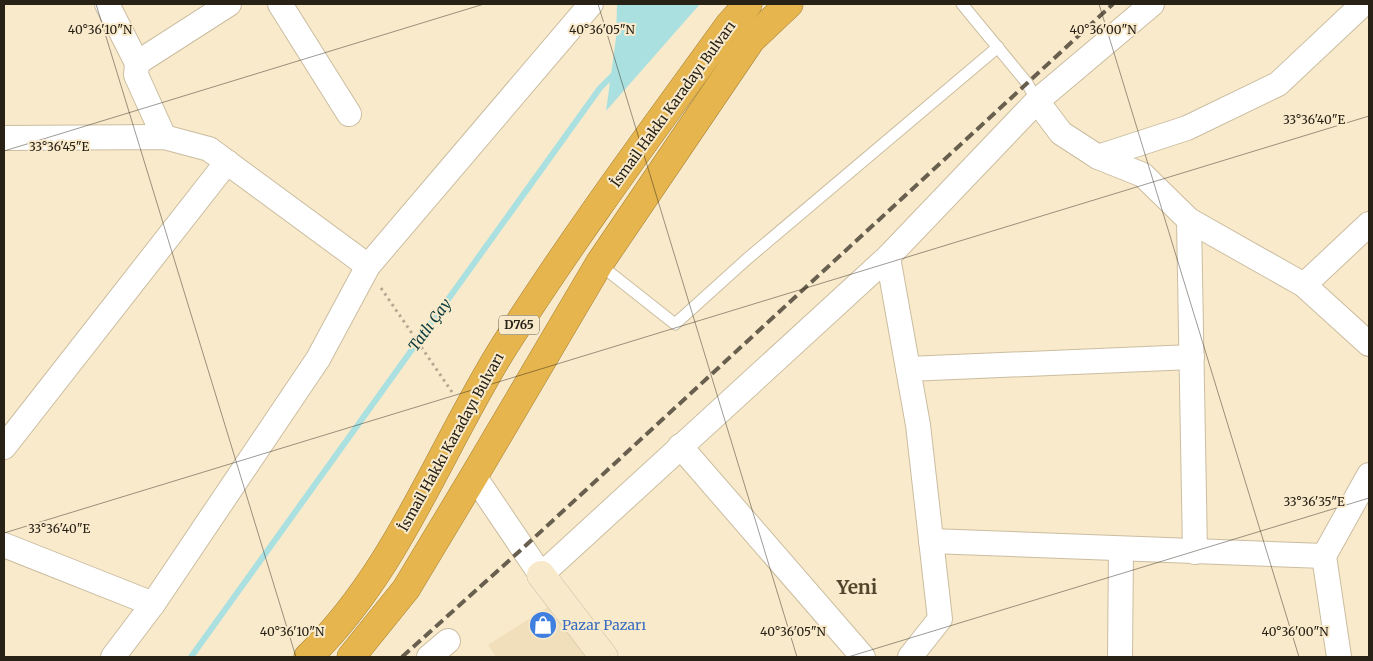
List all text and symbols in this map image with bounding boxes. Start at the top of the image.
street label: İsmail Hakkı Karadayı Bulvarı [607,17,740,191]
text: 40°36'10"N [68,22,133,37]
text: 40°36'05"N [569,22,636,37]
text: 40°36'00"N [1069,22,1137,37]
text: 33°36'40"E [1283,112,1345,127]
text: 33°36'45"E [29,139,89,154]
water label: Tatlı Çay [404,295,455,355]
road number: D765 [499,316,539,334]
street label: İsmail Hakkı Karadayı Bulvarı [394,349,508,534]
text: 33°36'35"E [1283,494,1345,509]
text: 33°36'40"E [28,521,90,536]
district label: Yeni [836,575,878,599]
shop icon: Pazar Pazarı [528,610,558,640]
place label: Pazar Pazarı [562,616,646,634]
text: 40°36'10"N [260,624,325,639]
text: 40°36'05"N [760,624,827,639]
text: 40°36'00"N [1261,624,1329,639]

